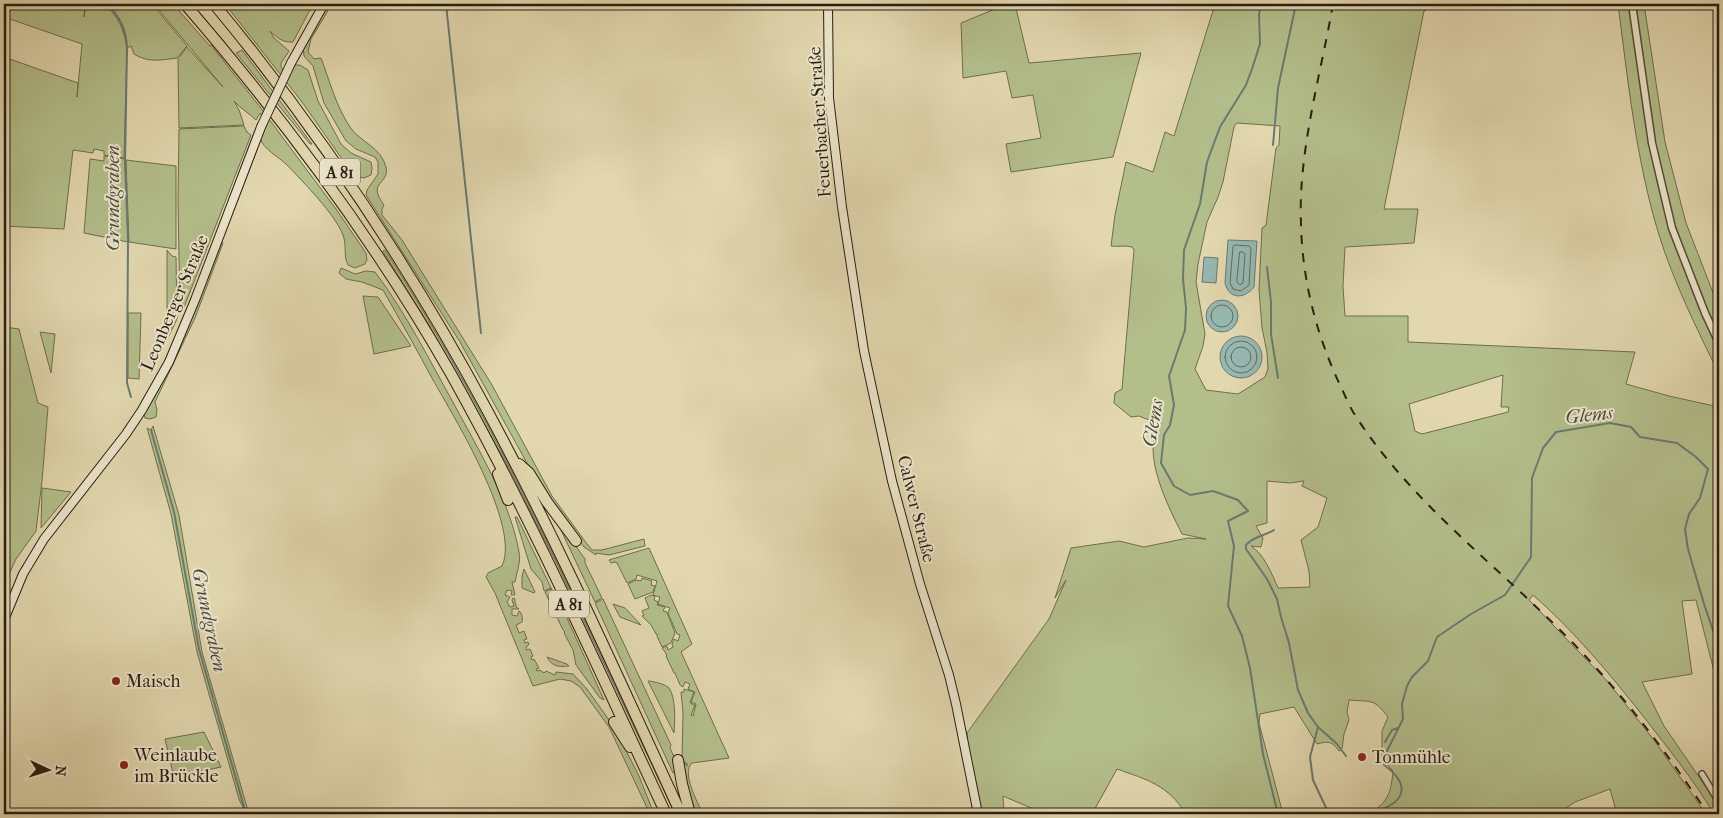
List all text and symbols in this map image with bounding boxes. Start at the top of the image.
street label: Feuerbacher Straße [804,46,836,198]
water label: Grundgraben [102,145,124,251]
road number: A 81 [320,158,360,186]
street label: Leonberger Straße [137,232,213,374]
water label: Glems [1138,397,1168,448]
water label: Glems [1564,401,1615,428]
street label: Calwer Straße [893,453,939,565]
water label: Grundgraben [187,566,231,674]
road number: A 81 [549,590,589,618]
place label: Maisch [126,671,181,692]
marker: Maisch [110,675,122,687]
place label: Weinlaube im Brückle [133,745,219,787]
north arrow [22,746,72,796]
place label: Tonmühle [1372,747,1451,768]
marker: Tonmühle [1356,751,1368,763]
marker: Weinlaube im Brückle [118,759,130,771]
text: N [52,765,69,777]

